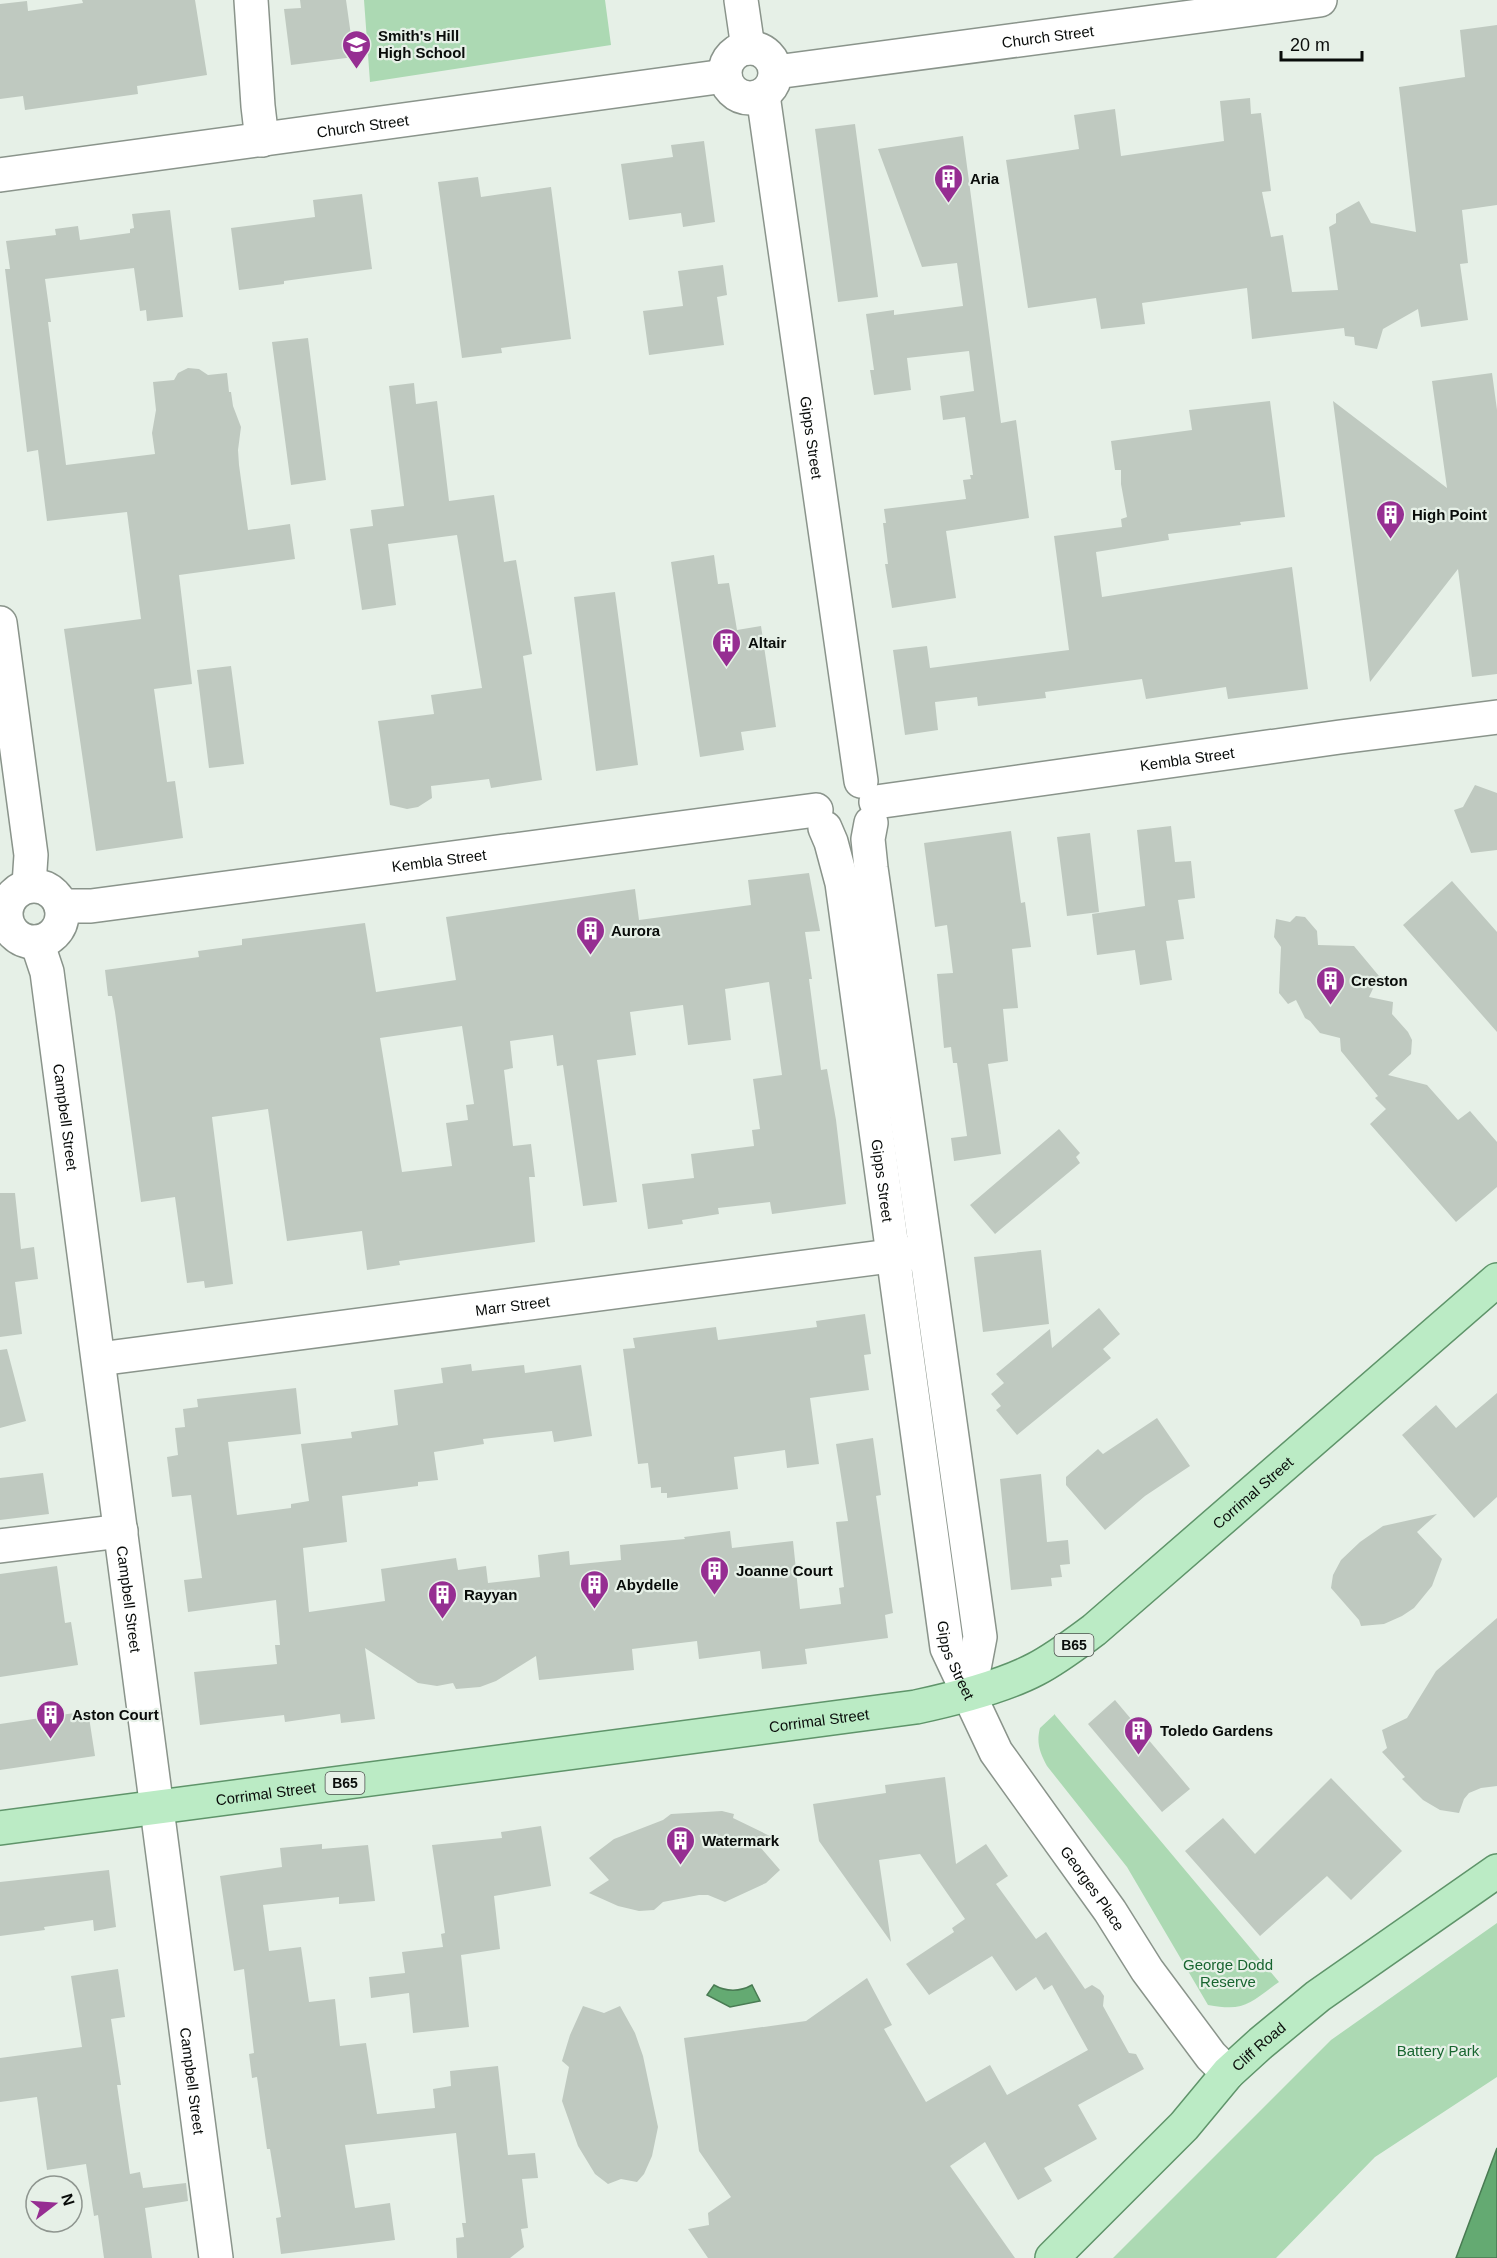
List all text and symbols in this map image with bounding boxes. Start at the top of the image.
street label: Church Street [1001,21,1095,51]
scale bar [1281,24,1362,62]
place label: Smith's Hill High School [378,27,466,61]
school or university icon: Smith's Hill High School [341,28,373,70]
text: 20 m [1290,35,1330,55]
street label: Church Street [316,111,410,140]
building icon: Aria [933,162,965,204]
place label: Aria [970,170,1000,187]
street label: Gipps Street [798,395,826,481]
building icon: High Point [1375,498,1407,540]
place label: High Point [1412,506,1487,523]
building icon: Altair [711,626,743,668]
place label: Altair [748,634,787,651]
street label: Kembla Street [1139,743,1236,773]
street label: Kembla Street [391,845,488,875]
building icon: Aurora [574,914,606,956]
place label: Aurora [611,922,661,939]
building icon: Creston [1314,964,1346,1006]
place label: Creston [1351,972,1408,989]
street label: Campbell Street [51,1063,82,1172]
street label: Gipps Street [869,1138,897,1224]
street label: Marr Street [474,1292,552,1318]
street label: Corrimal Street [1209,1452,1297,1532]
street label: Campbell Street [114,1545,145,1654]
building icon: Joanne Court [699,1554,731,1596]
place label: Joanne Court [736,1562,833,1579]
building icon: Abydelle [579,1568,611,1610]
place label: Abydelle [616,1576,679,1593]
building icon: Rayyan [427,1578,459,1620]
place label: Rayyan [464,1586,517,1603]
street label: Gipps Street [935,1620,979,1703]
road number: B65 [1054,1634,1094,1656]
building icon: Aston Court [35,1698,67,1740]
street label: Corrimal Street [768,1705,871,1735]
place label: Aston Court [72,1706,159,1723]
building icon: Toledo Gardens [1123,1714,1155,1756]
place label: Toledo Gardens [1160,1722,1273,1739]
road number: B65 [326,1772,364,1794]
street label: Corrimal Street [215,1778,318,1808]
building icon: Watermark [665,1824,697,1866]
place label: Watermark [702,1832,780,1849]
street label: Georges Place [1058,1843,1128,1933]
park label: George Dodd Reserve [1183,1956,1273,1990]
street label: Cliff Road [1228,2018,1289,2074]
street label: Campbell Street [177,2026,208,2136]
park label: Battery Park [1397,2042,1480,2059]
north arrow [24,2174,84,2234]
text: N [58,2192,78,2208]

